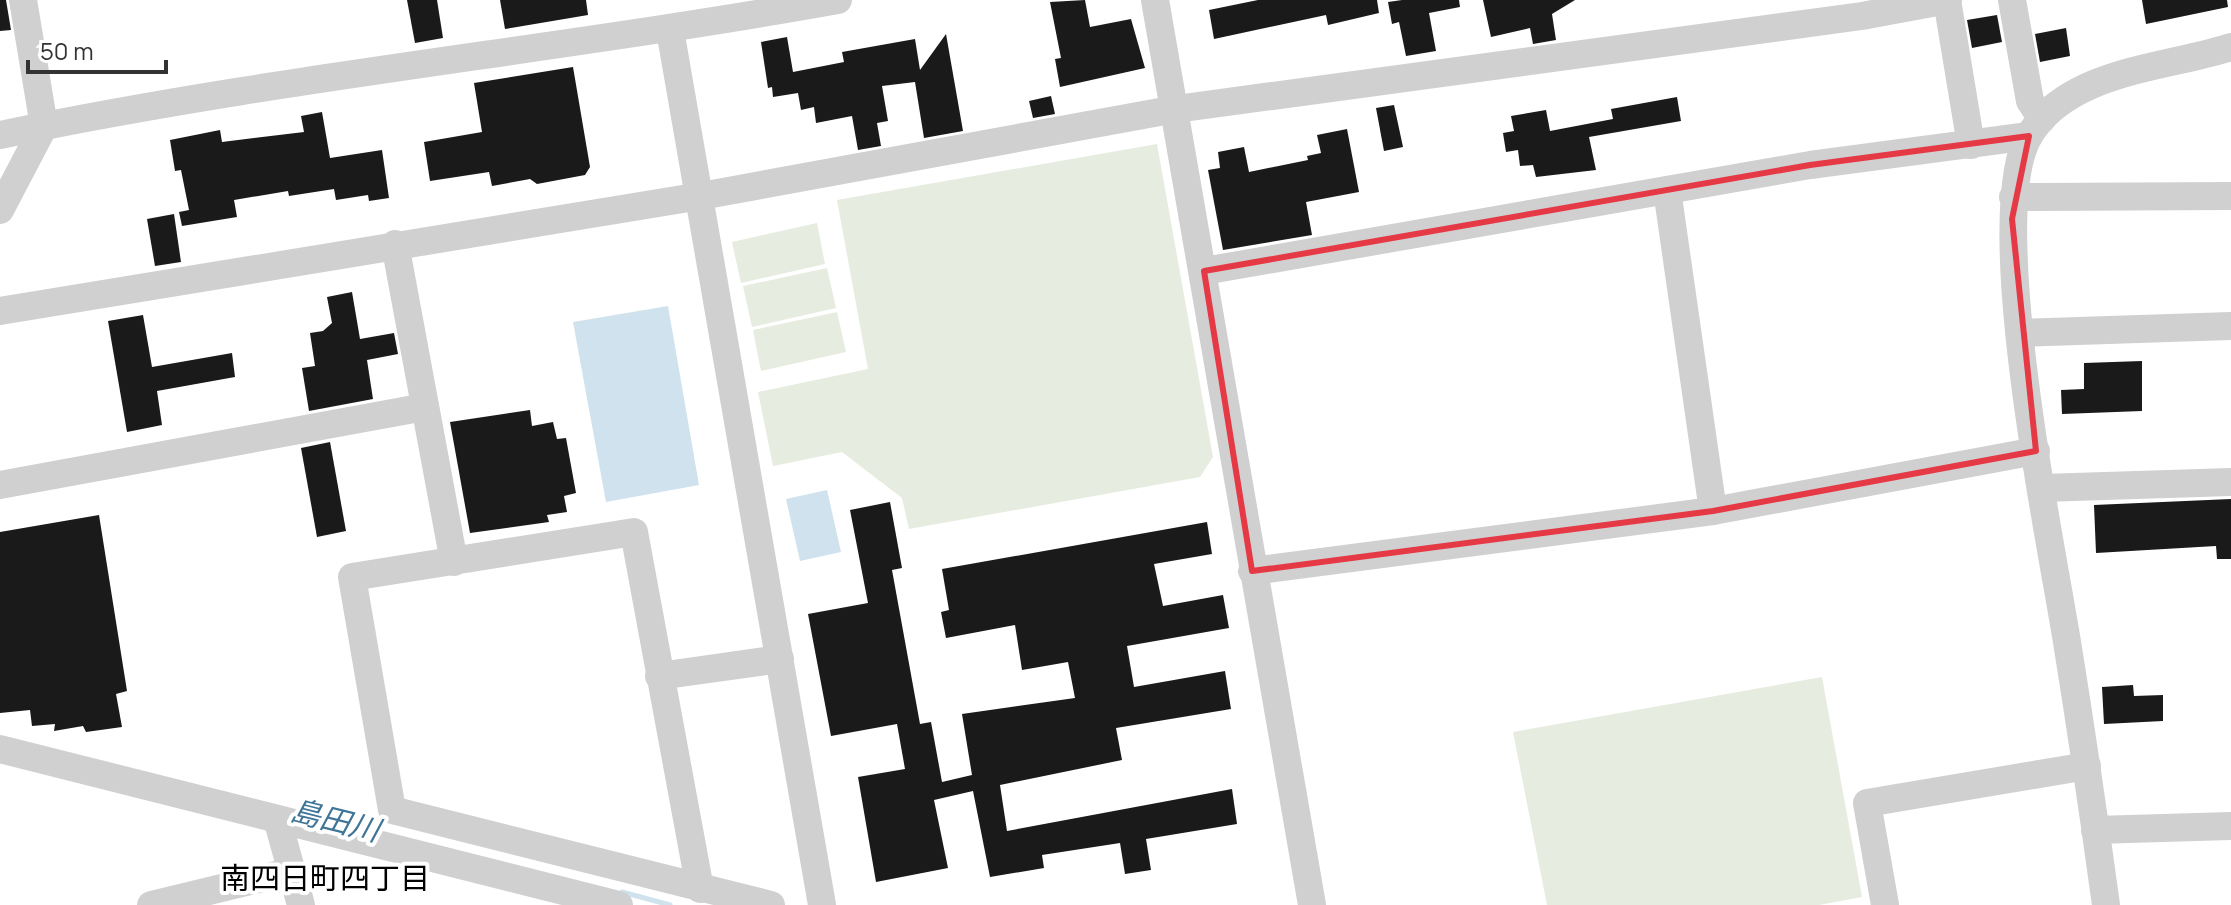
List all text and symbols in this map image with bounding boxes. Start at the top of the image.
scale bar [28,24,166,74]
text: 50 m [40,34,94,67]
water label: 島田川 [287,789,387,851]
district label: 南四日町四丁目 [220,857,430,898]

